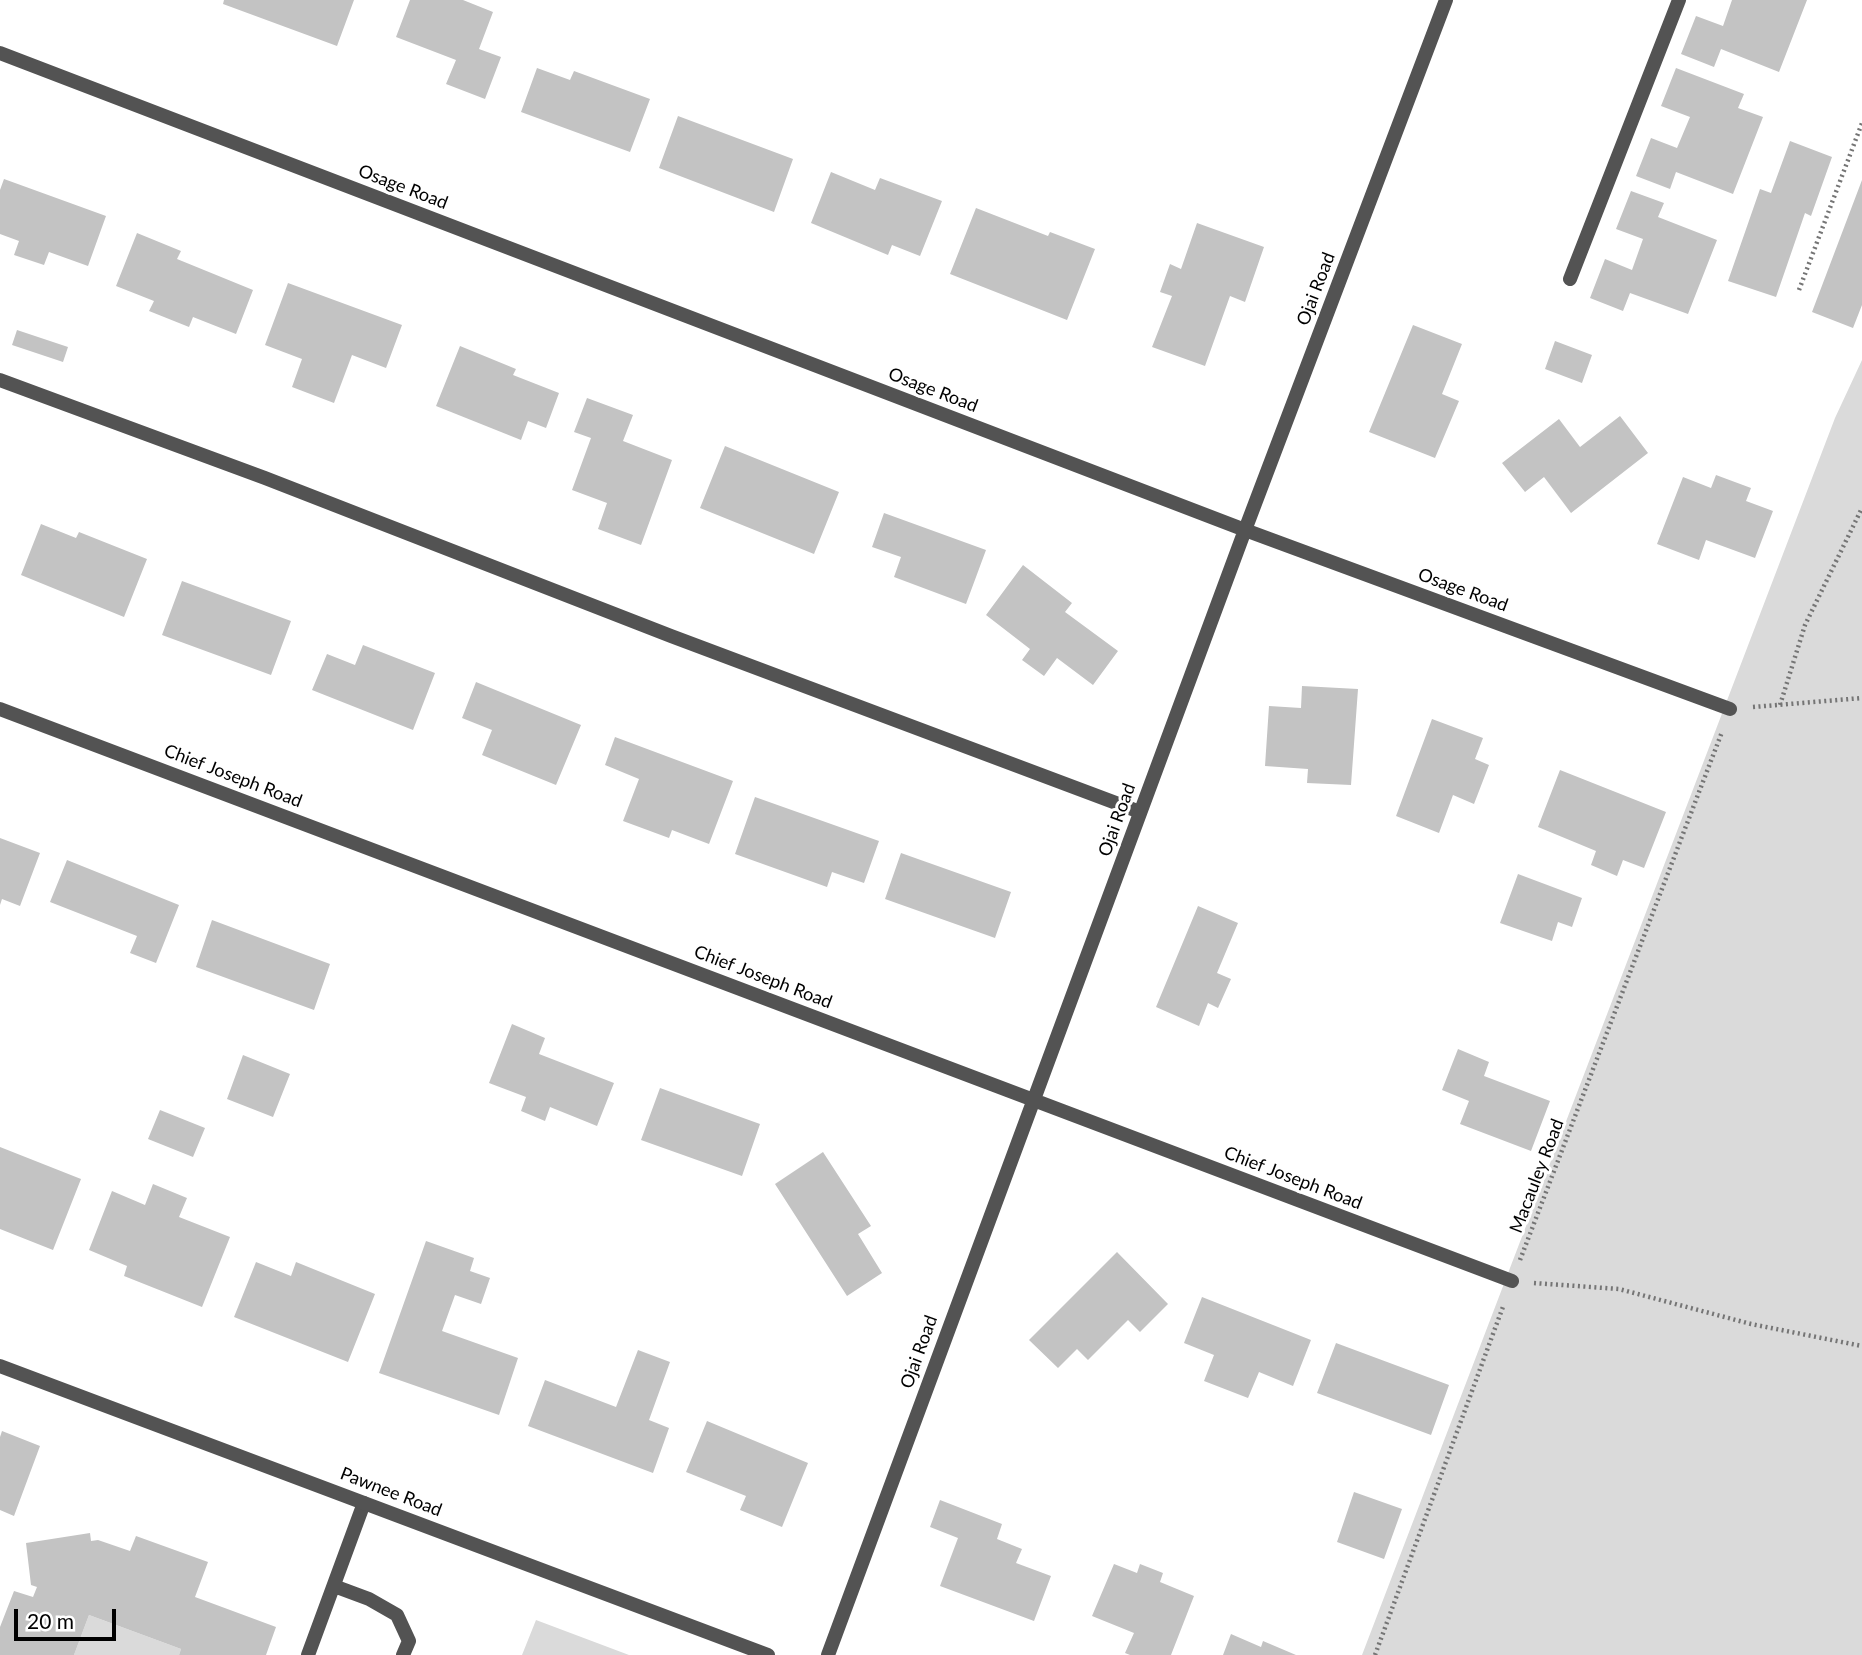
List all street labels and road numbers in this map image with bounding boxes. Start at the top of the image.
street label: Osage Road [355,160,451,214]
street label: Ojai Road [1292,249,1340,329]
street label: Osage Road [885,363,981,417]
street label: Osage Road [1415,564,1511,616]
street label: Chief Joseph Road [161,740,305,812]
street label: Ojai Road [1094,780,1140,860]
street label: Chief Joseph Road [691,941,835,1013]
street label: Macauley Road [1505,1116,1569,1236]
street label: Chief Joseph Road [1221,1142,1365,1214]
street label: Ojai Road [896,1312,942,1392]
street label: Pawnee Road [337,1463,445,1521]

